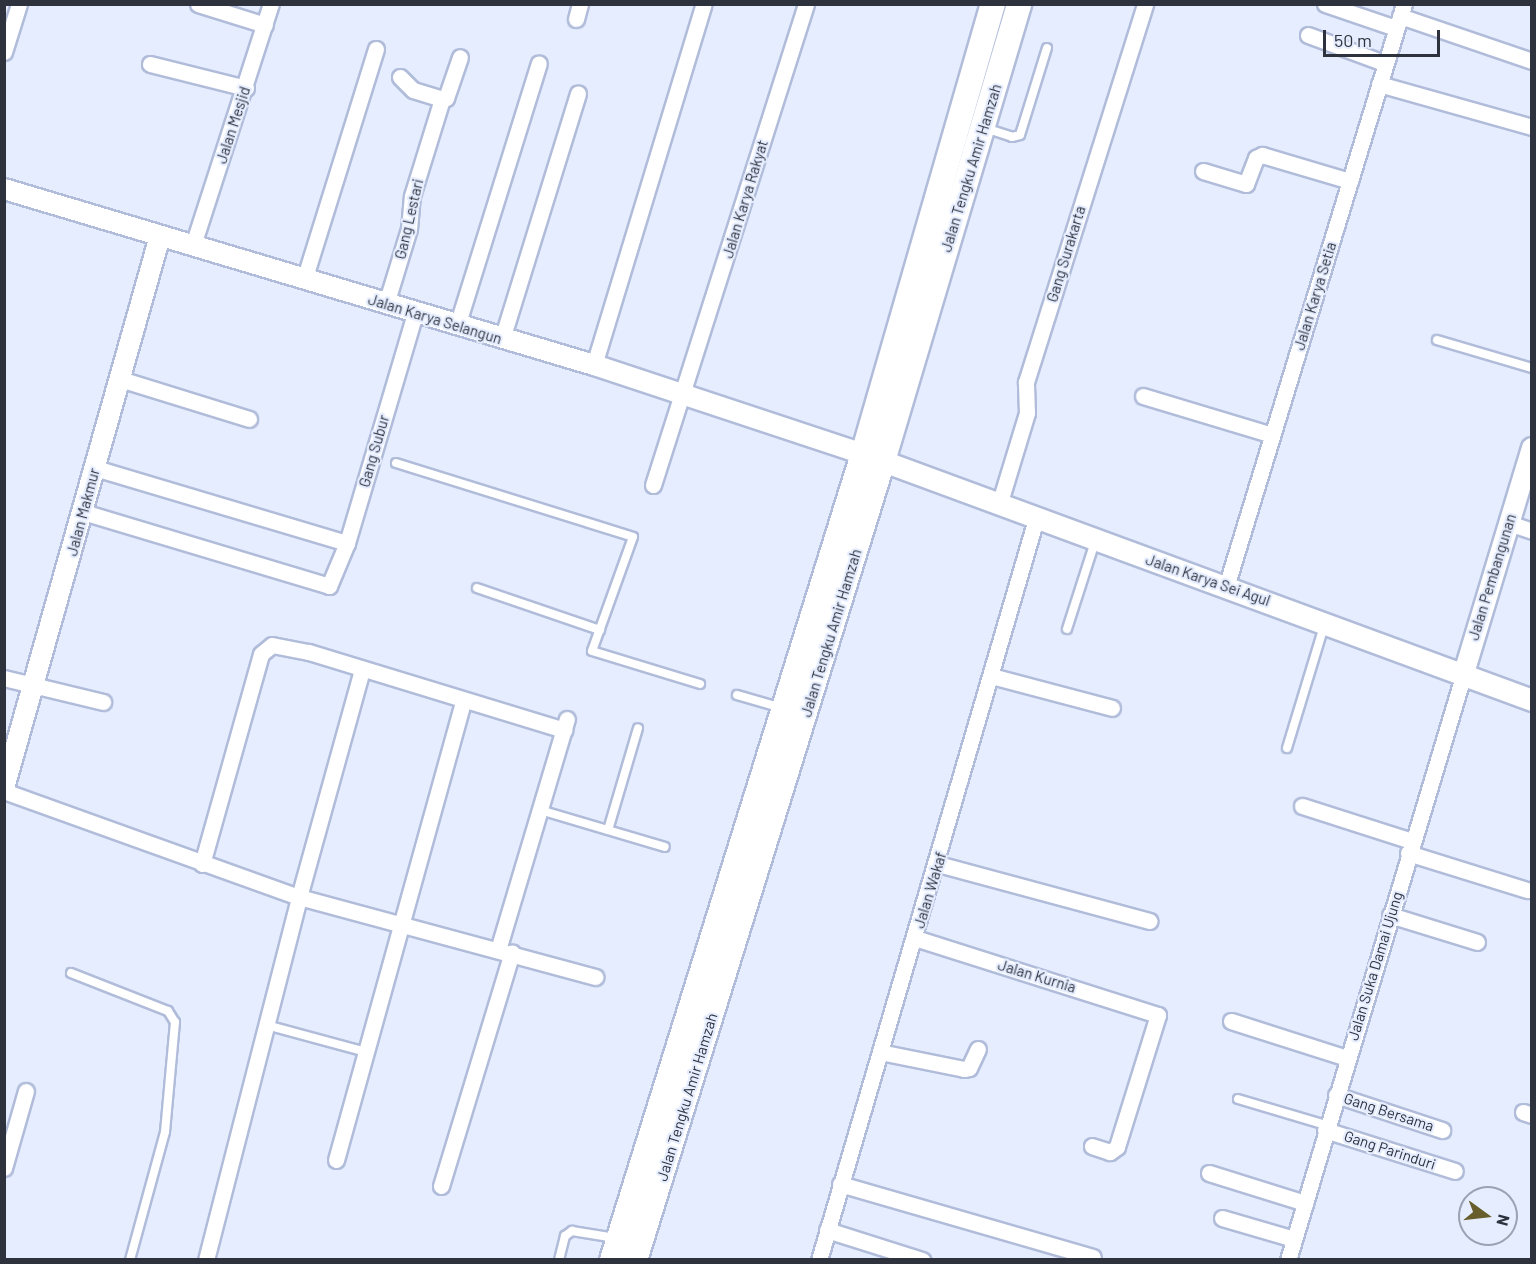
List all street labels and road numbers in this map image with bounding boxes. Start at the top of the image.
street label: Jalan Tengku Amir Hamzah [937,82,1005,254]
street label: Jalan Mesjid [212,84,254,166]
street label: Jalan Karya Rakyat [718,138,772,260]
street label: Gang Lestari [391,177,427,261]
street label: Gang Surakarta [1043,204,1089,304]
street label: Jalan Karya Setia [1290,240,1340,352]
street label: Jalan Karya Selangun [366,290,504,348]
street label: Gang Subur [355,413,393,489]
street label: Jalan Makmur [63,466,103,558]
street label: Jalan Pembangunan [1464,512,1520,642]
street label: Jalan Tengku Amir Hamzah [797,547,865,719]
street label: Jalan Karya Sei Agul [1143,550,1273,610]
street label: Jalan Wakaf [910,850,950,930]
street label: Jalan Suka Damai Ujung [1344,889,1406,1043]
street label: Jalan Kurnia [996,956,1078,996]
street label: Jalan Tengku Amir Hamzah [653,1011,721,1183]
street label: Gang Bersama [1342,1089,1436,1135]
street label: Gang Parinduri [1342,1127,1438,1173]

